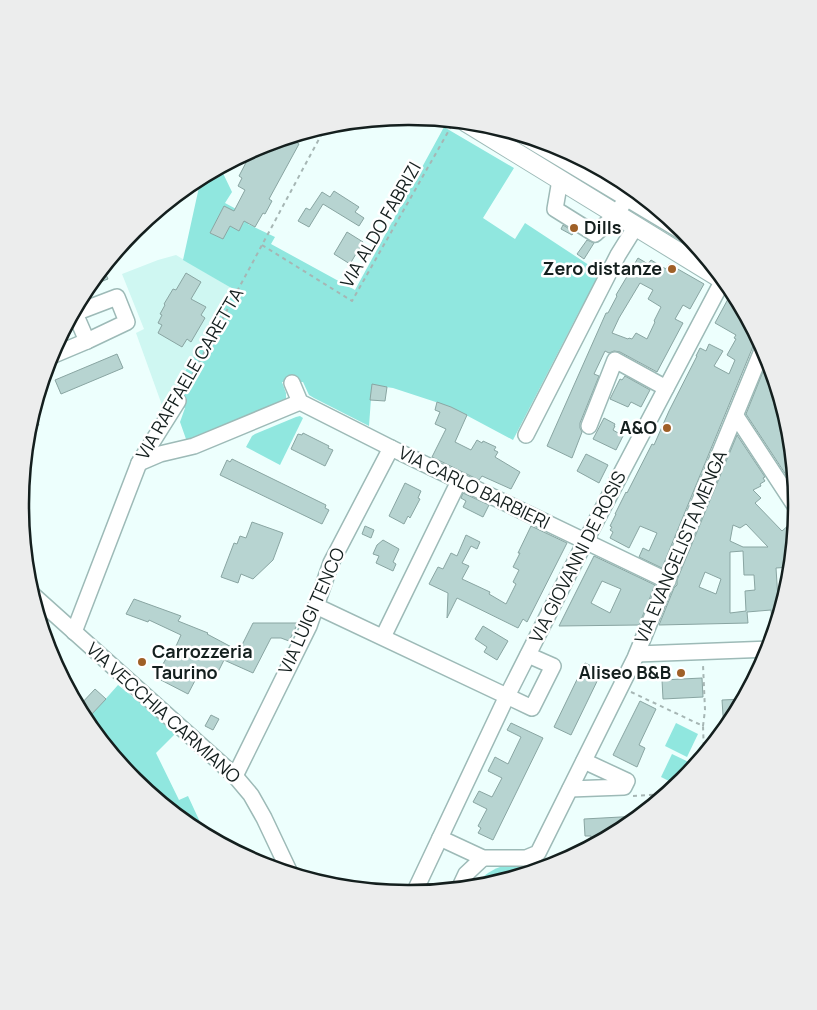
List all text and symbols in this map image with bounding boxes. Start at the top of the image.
street label: VIA ALDO FABRIZI [334,157,426,292]
place label: Dills [584,215,622,239]
marker: Dills [568,222,580,234]
place label: Zero distanze [542,256,662,280]
marker: Zero distanze [666,263,678,275]
street label: VIA RAFFAELE CARETTA [130,283,248,464]
place label: A&O [619,415,657,439]
marker: A&O [661,422,673,434]
street label: VIA CARLO BARBIERI [395,440,554,534]
street label: VIA EVANGELISTA MENGA [628,446,732,647]
street label: VIA GIOVANNI DE ROSIS [523,467,631,646]
street label: VIA LUIGI TENCO [273,544,350,678]
street label: VIA VECCHIA CARMIANO [82,637,246,788]
place label: Carrozzeria Taurino [152,639,253,684]
marker: Carrozzeria Taurino [136,656,148,668]
place label: Aliseo B&B [579,660,671,684]
marker: Aliseo B&B [675,667,687,679]

